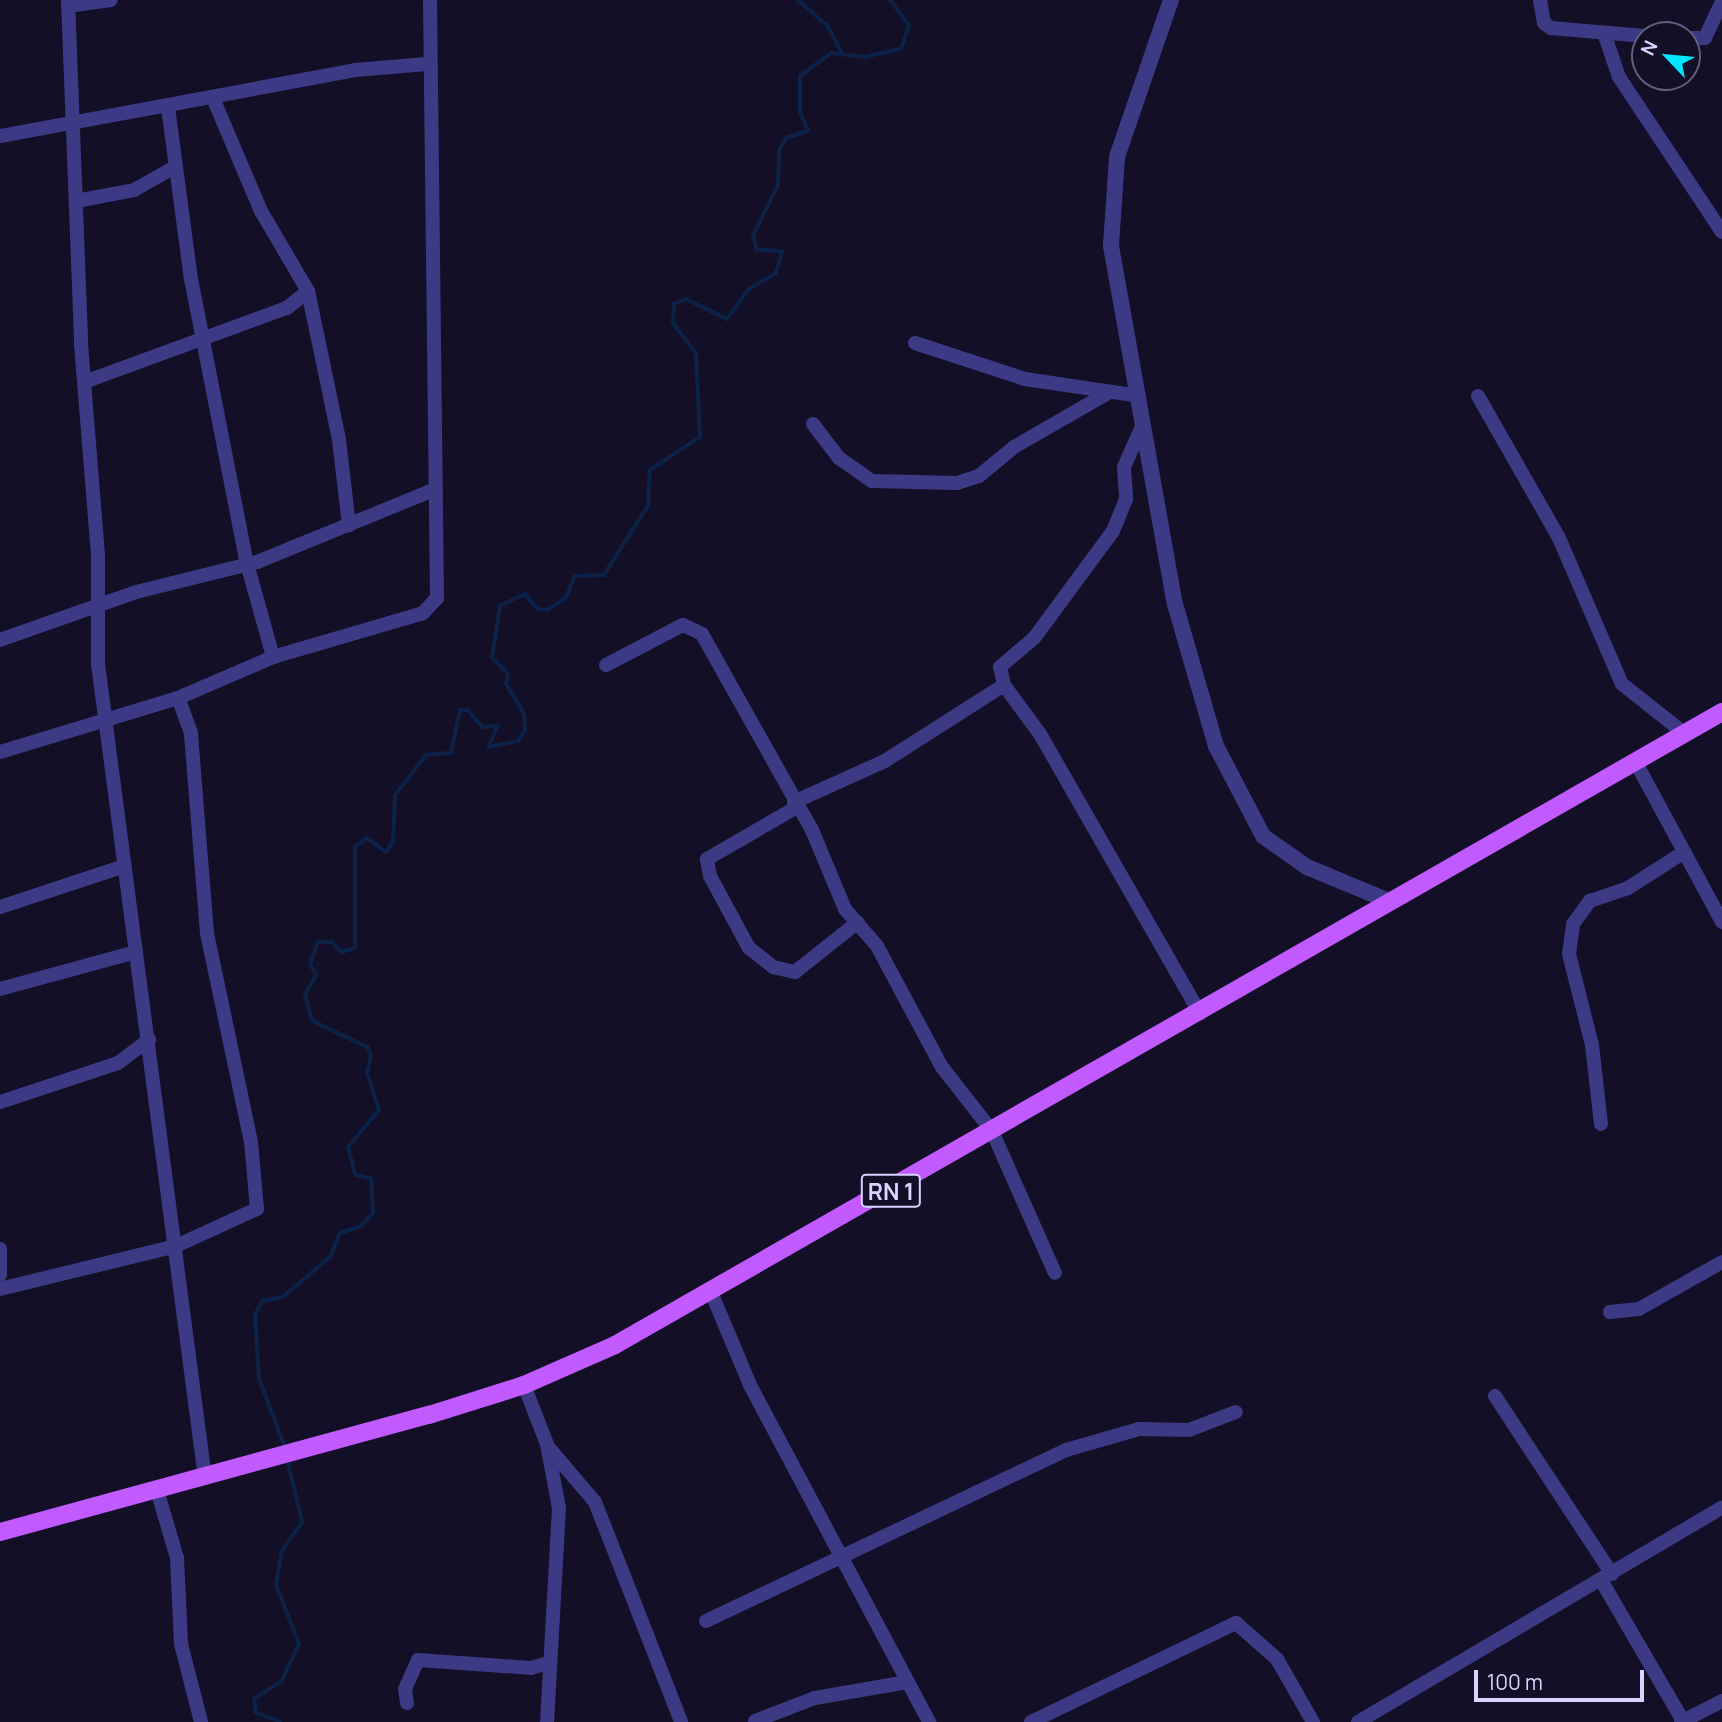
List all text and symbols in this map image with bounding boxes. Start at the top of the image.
north arrow [1631,21,1701,91]
text: N [1634,36,1664,60]
road number: RN 1 [860,1172,922,1210]
scale bar [1477,1656,1647,1700]
text: 100 m [1487,1668,1543,1696]

